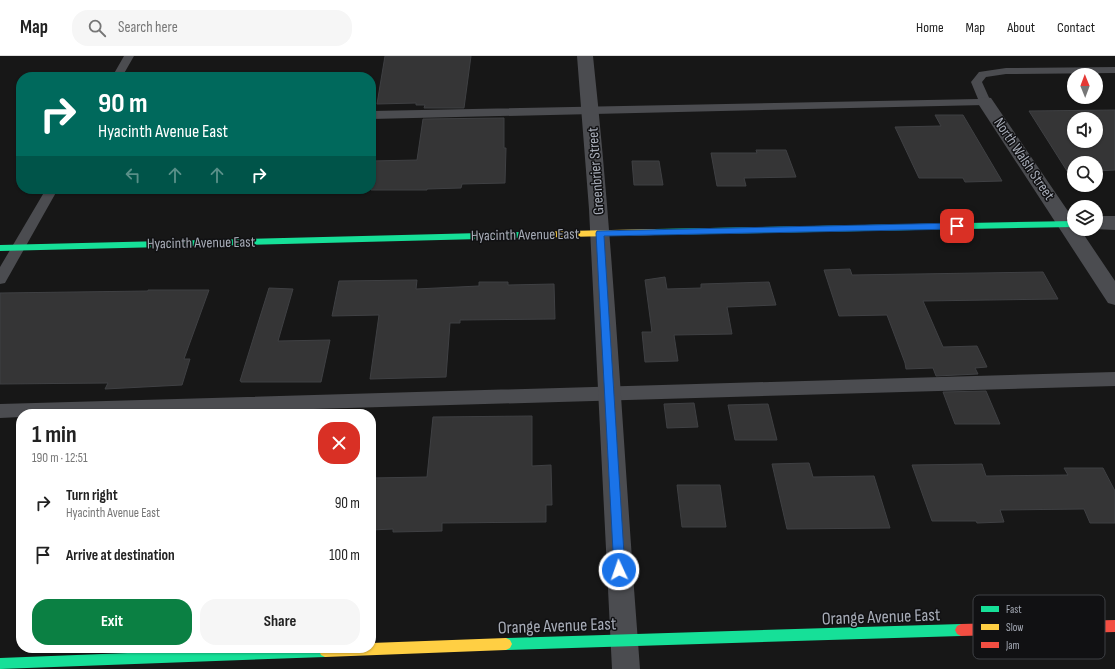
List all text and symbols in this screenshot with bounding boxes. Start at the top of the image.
search box [72,10,352,46]
text: Map [20,16,48,39]
icon: search [86,17,108,39]
text: Search here [118,18,178,37]
text: Home [916,19,944,36]
text: Map [966,19,985,36]
text: About [1007,19,1035,36]
text: Contact [1057,19,1095,36]
north arrow [1067,68,1103,104]
map controls [1067,68,1103,236]
text: 90 m [98,87,148,120]
icon: right [32,88,84,140]
button: sound [1067,112,1103,148]
street label: North Walsh Street [989,114,1059,204]
text: Hyacinth Avenue East [98,121,228,142]
street label: Greenbrier Street [583,126,609,215]
button: search [1067,156,1103,192]
icon: left [122,164,144,186]
icon: ahead [164,164,186,186]
icon: ahead [206,164,228,186]
icon: right [248,164,270,186]
button: layers [1067,200,1103,236]
pin [940,209,974,243]
icon: arrive [946,215,968,237]
street label: Hyacinth Avenue East [471,225,580,245]
street label: Hyacinth Avenue East [147,233,256,253]
text: 1 min [32,420,77,449]
button: close [318,422,360,464]
text: 190 m · 12:51 [32,450,88,466]
text: Turn right [66,486,118,505]
icon: right [32,492,54,514]
text: 90 m [335,494,360,513]
text: Hyacinth Avenue East [66,505,160,521]
icon: arrive [32,544,54,566]
text: Arrive at destination [66,546,175,565]
text: 100 m [329,546,360,565]
position arrow [598,549,640,591]
legend [973,595,1105,659]
button: Exit [32,599,192,645]
button: Share [200,599,360,645]
text: Fast [1006,603,1022,616]
street label: Orange Avenue East [821,604,941,630]
street label: Orange Avenue East [497,613,617,639]
text: Slow [1006,621,1023,634]
text: Jam [1005,639,1020,652]

